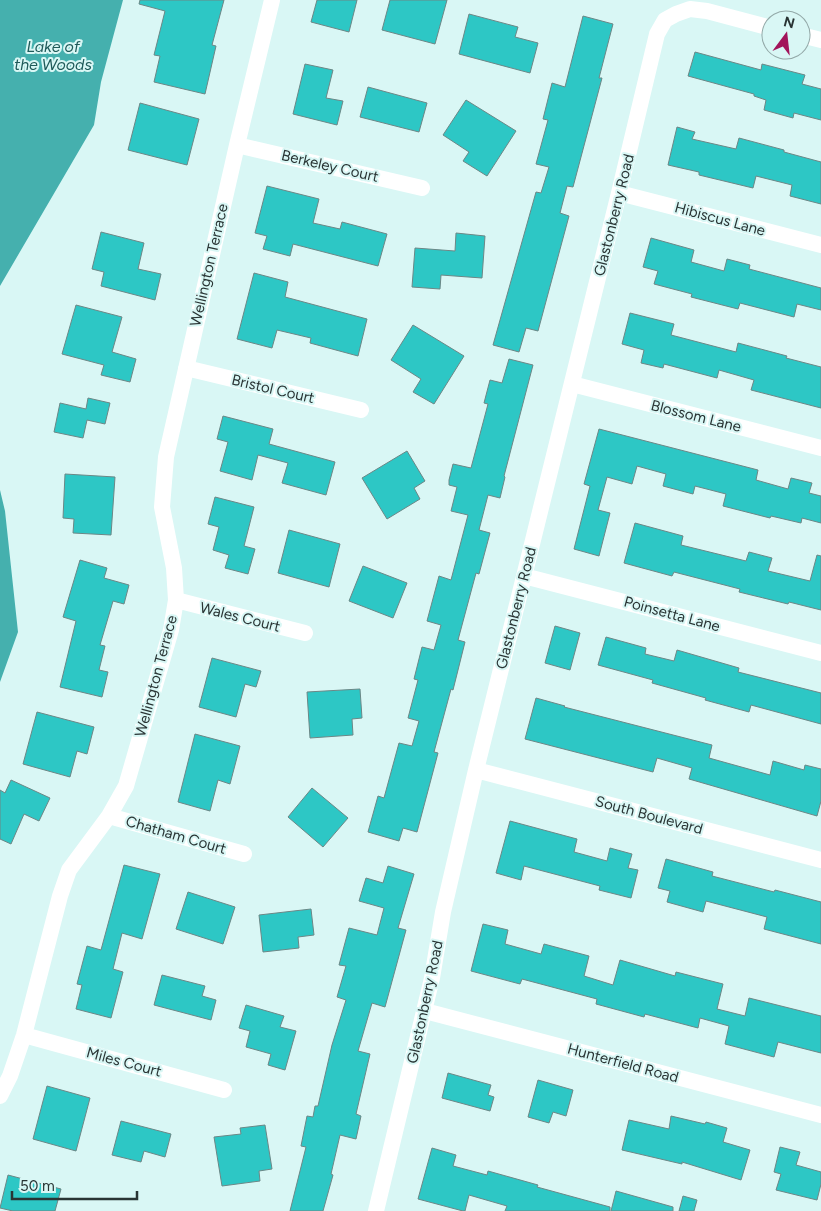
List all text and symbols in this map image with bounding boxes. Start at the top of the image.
north arrow [761,10,811,60]
text: N [782,13,797,33]
water label: Lake of the Woods [14,37,92,74]
street label: Berkeley Court [280,146,381,186]
street label: Glastonberry Road [590,152,638,278]
street label: Hibiscus Lane [673,198,767,240]
street label: Wellington Terrace [186,202,232,328]
street label: Bristol Court [230,371,317,407]
street label: Blossom Lane [649,396,743,436]
street label: Glastonberry Road [492,545,540,671]
street label: Poinsetta Lane [622,593,722,635]
street label: Wales Court [198,598,282,636]
street label: Wellington Terrace [131,613,181,739]
street label: South Boulevard [593,792,705,838]
street label: Chatham Court [124,812,229,858]
street label: Glastonberry Road [403,939,447,1065]
street label: Hunterfield Road [565,1039,681,1087]
street label: Miles Court [84,1043,164,1081]
scale bar [12,1168,138,1200]
text: 50 m [20,1177,55,1195]

